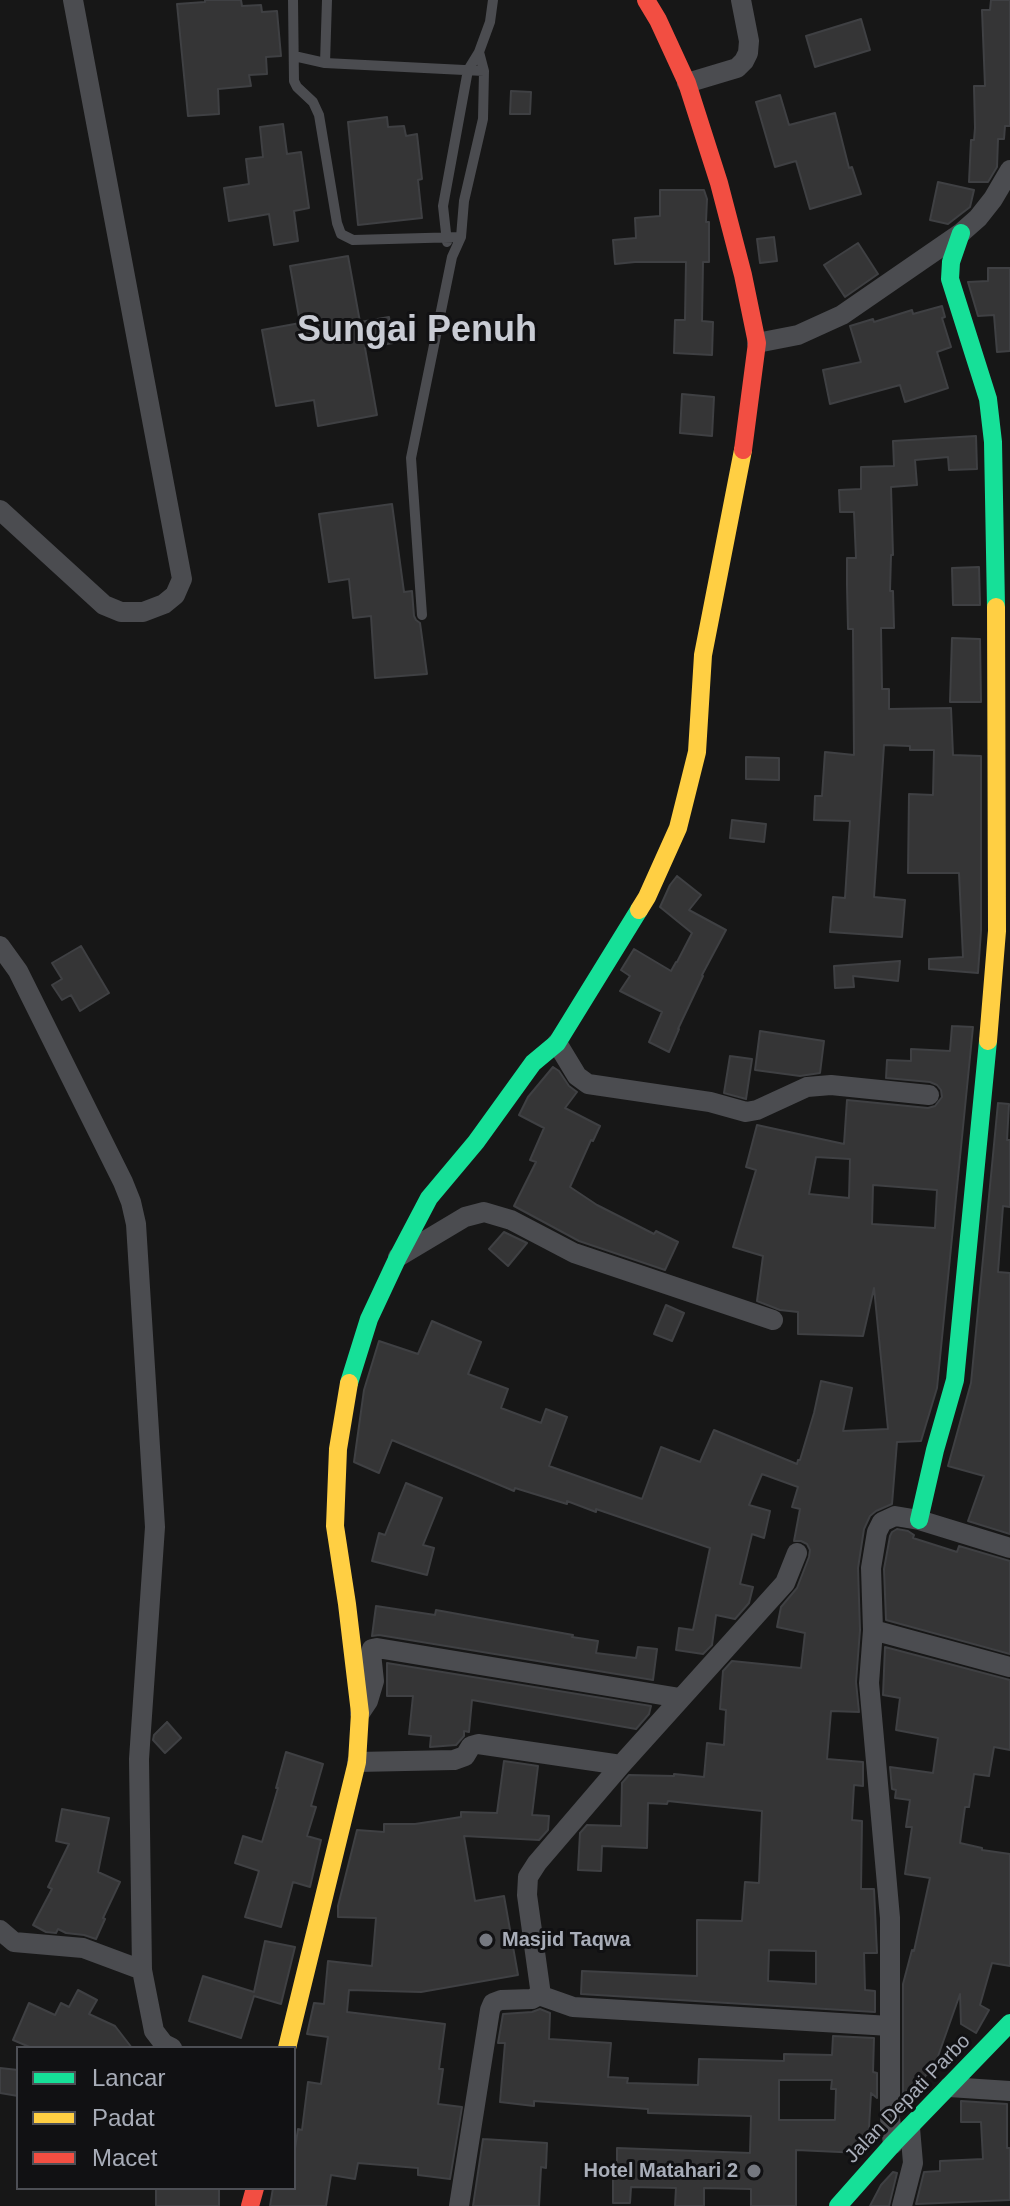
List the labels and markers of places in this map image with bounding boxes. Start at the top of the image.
place label: Masjid Taqwa [502,1928,631,1952]
marker: Masjid Taqwa [477,1931,495,1949]
place label: Hotel Matahari 2 [584,2159,738,2183]
marker: Hotel Matahari 2 [745,2162,763,2180]

